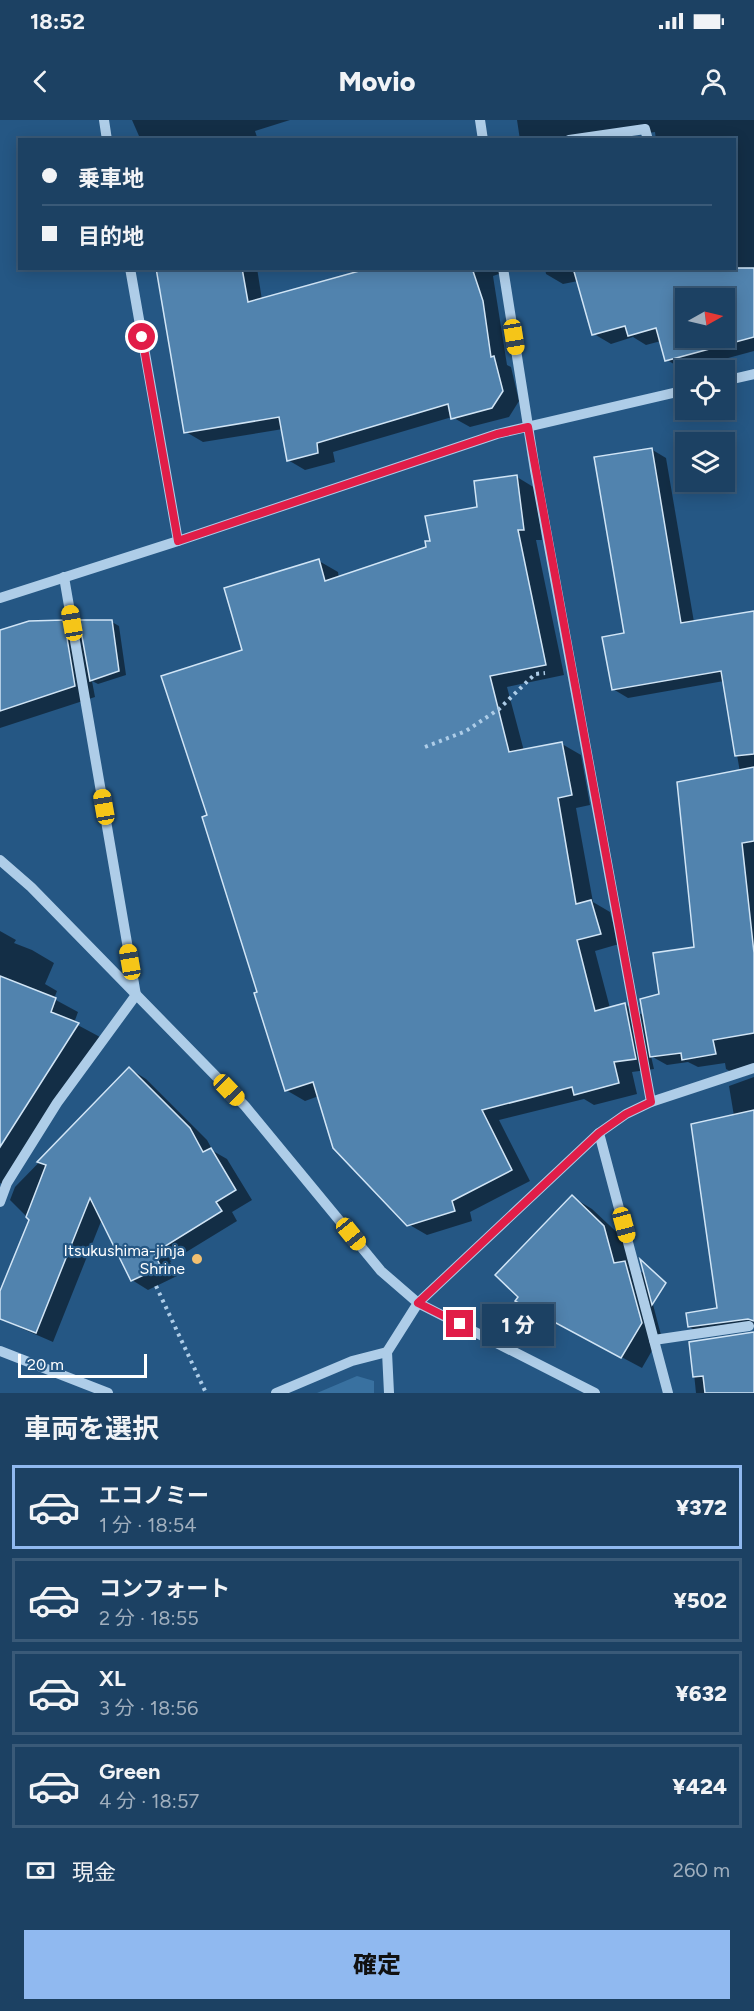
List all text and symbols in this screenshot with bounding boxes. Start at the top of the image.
text: 18:52 [30,8,85,35]
icon: back [24,65,57,98]
text: Movio [339,65,415,98]
icon: person [697,65,730,98]
text: 乗車地 [78,165,144,192]
text: 目的地 [78,223,144,250]
north arrow [675,288,735,348]
map controls [675,288,735,492]
car [502,318,526,356]
route start [128,323,155,350]
button: locate [675,360,735,420]
button: layers [675,432,735,492]
car [60,604,84,642]
car [92,788,116,826]
car [118,943,142,981]
car [210,1071,248,1109]
car [611,1205,637,1245]
car [333,1214,369,1254]
place label: Itsukushima-jinja Shrine [64,1241,185,1278]
marker: Itsukushima-jinja Shrine [190,1252,204,1266]
callout: 1 分 [481,1303,553,1345]
route end [446,1310,473,1337]
text: 1 分 [501,1313,535,1337]
scale bar [18,1351,147,1378]
text: 20 m [27,1355,64,1374]
text: 車両を選択 [24,1412,159,1445]
icon: car [27,1480,81,1534]
text: エコノミー [99,1482,209,1509]
text: ¥372 [676,1494,727,1521]
text: 1 分 · 18:54 [99,1513,197,1537]
icon: car [27,1573,81,1627]
text: コンフォート [99,1575,230,1602]
text: ¥502 [673,1587,727,1614]
text: 2 分 · 18:55 [99,1606,199,1630]
text: XL [99,1665,126,1692]
icon: car [27,1666,81,1720]
text: ¥632 [675,1680,727,1707]
text: 3 分 · 18:56 [99,1696,198,1720]
text: Green [99,1758,161,1785]
icon: car [27,1759,81,1813]
text: ¥424 [672,1773,727,1800]
text: 4 分 · 18:57 [99,1789,199,1813]
icon: cash [24,1854,57,1887]
text: 260 m [673,1858,730,1882]
text: 現金 [72,1859,116,1886]
button: 確定 [24,1930,730,1999]

